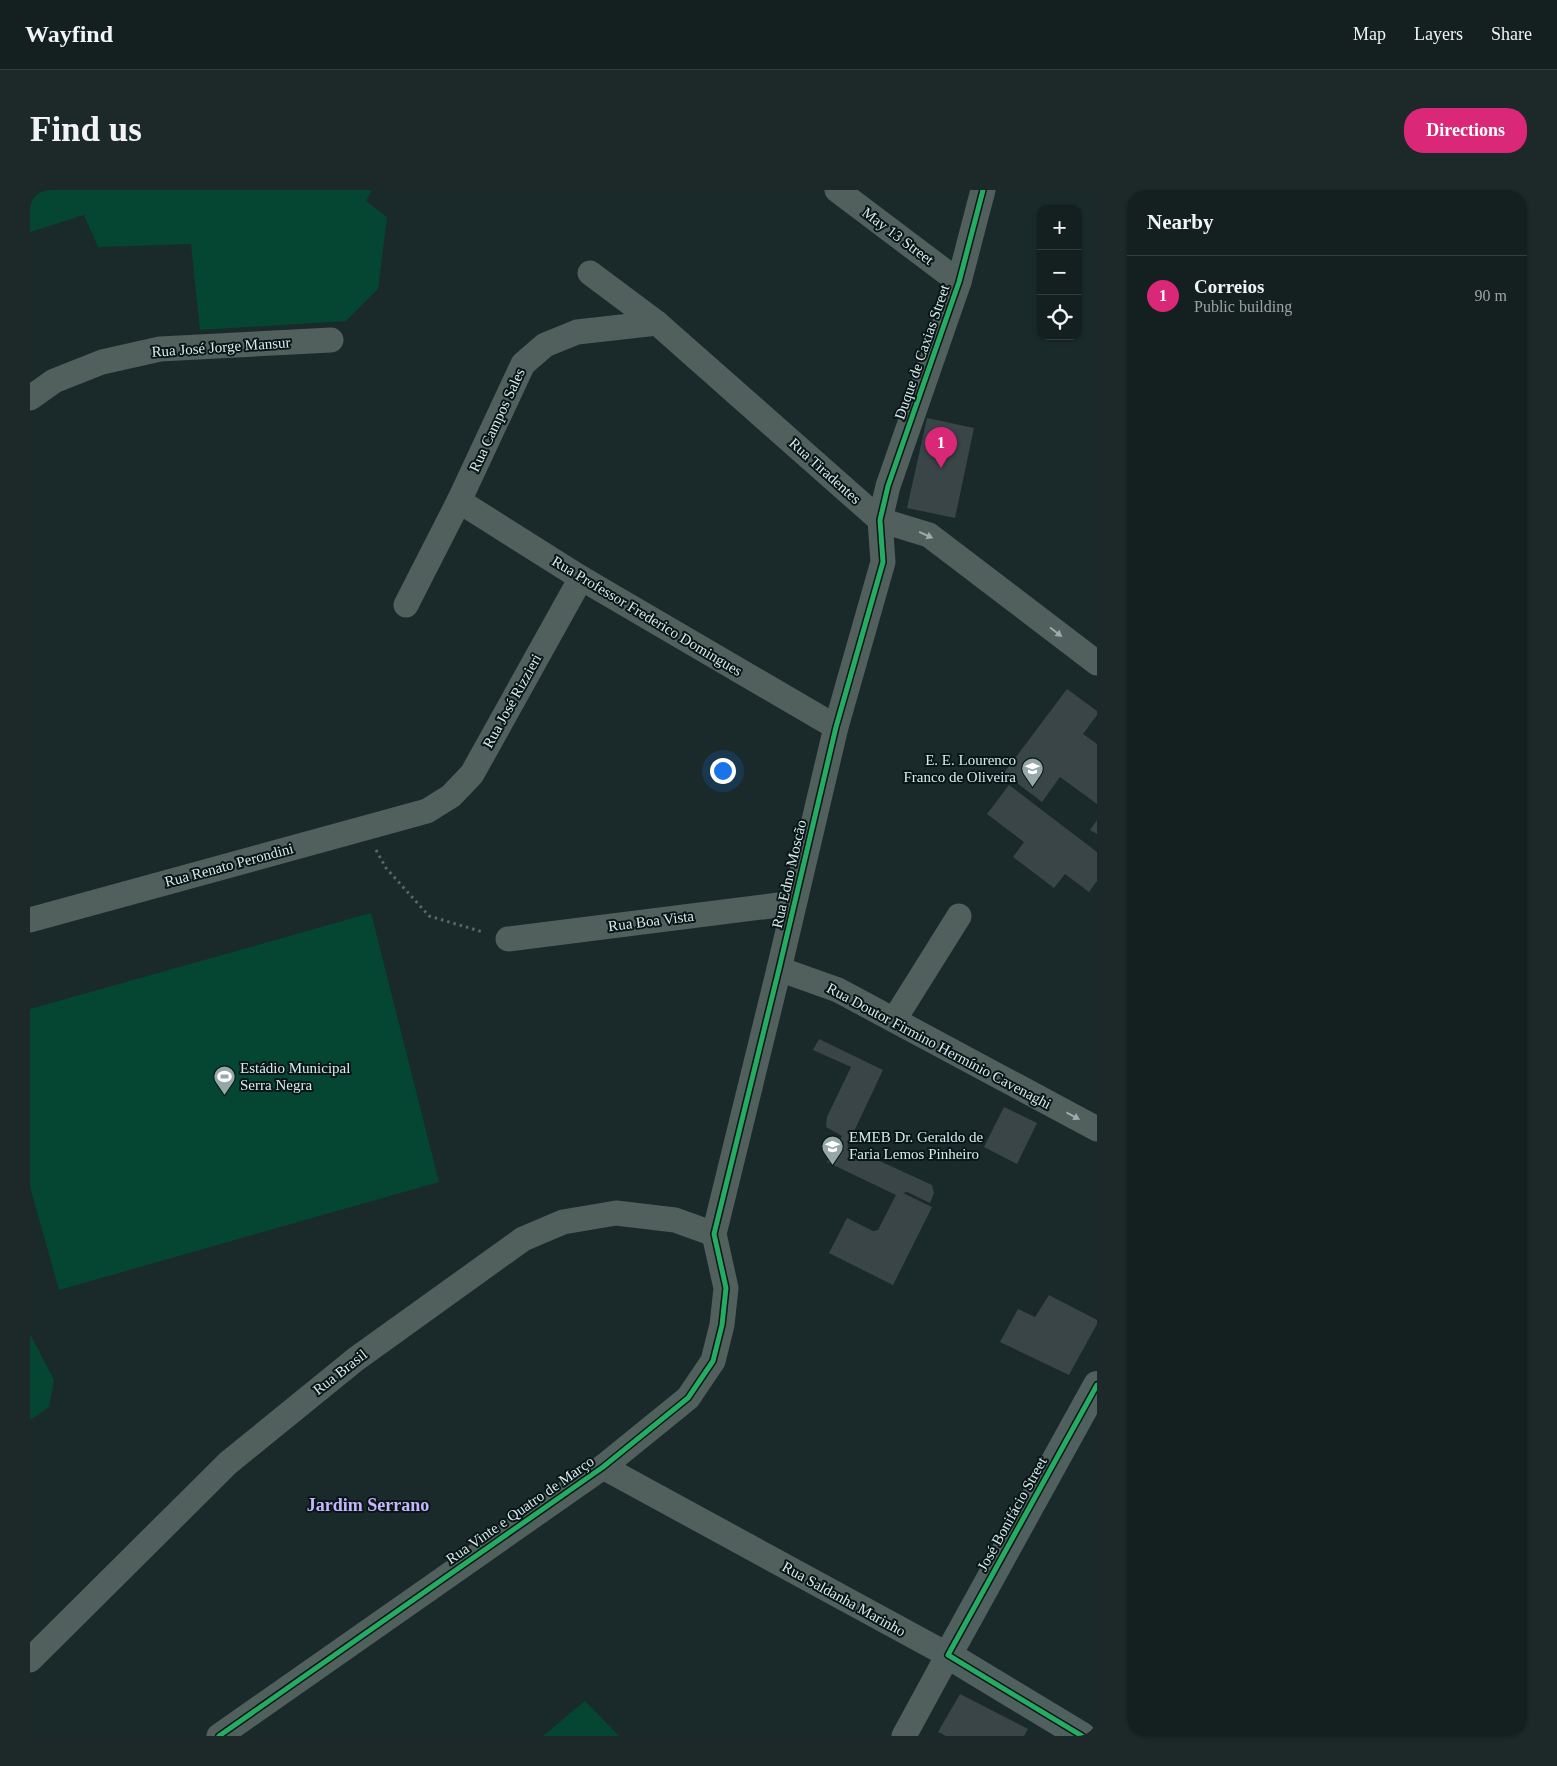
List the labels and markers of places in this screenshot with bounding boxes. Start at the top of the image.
pin: 1 [925,427,957,468]
place label: E. E. Lourenco Franco de Oliveira [904,752,1016,785]
school or university icon: E. E. Lourenco Franco de Oliveira [1020,757,1044,788]
place label: Estádio Municipal Serra Negra [240,1060,350,1093]
sports icon: Estádio Municipal Serra Negra [212,1065,236,1096]
place label: EMEB Dr. Geraldo de Faria Lemos Pinheiro [849,1129,983,1162]
school or university icon: EMEB Dr. Geraldo de Faria Lemos Pinheiro [821,1134,845,1165]

